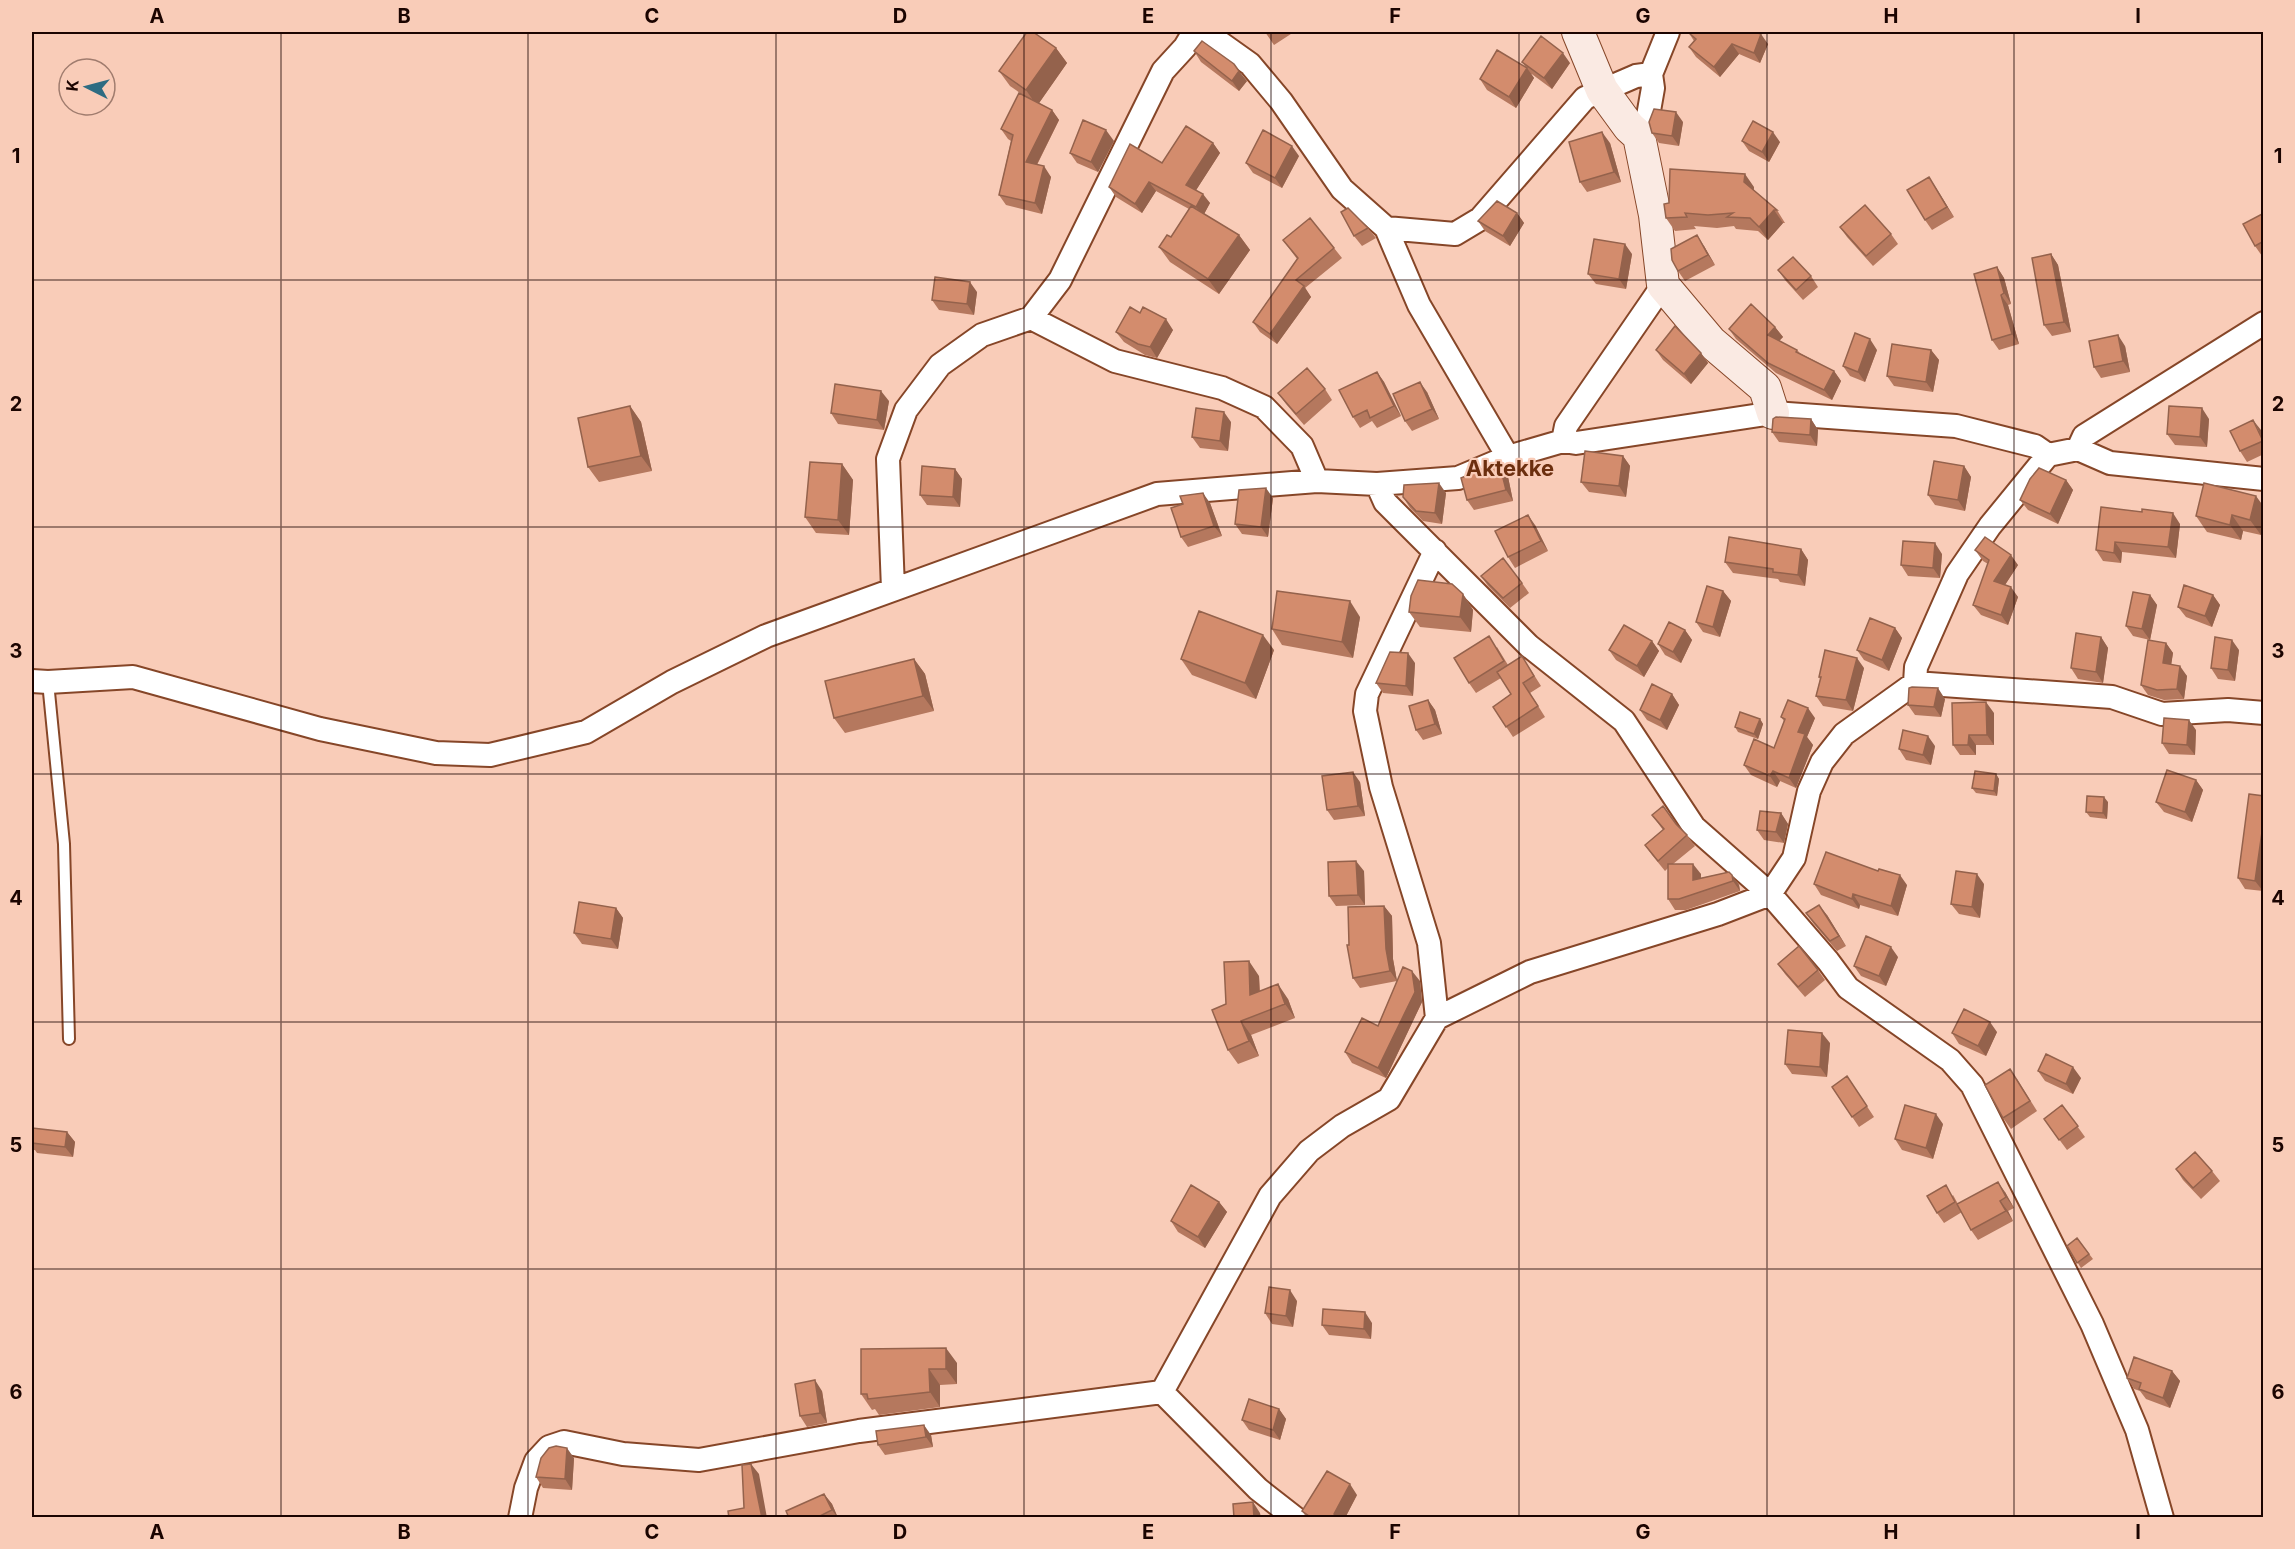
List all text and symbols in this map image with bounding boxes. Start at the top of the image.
text: A [150,4,165,28]
text: B [397,4,411,28]
text: C [645,4,659,28]
text: D [893,4,907,28]
text: E [1142,4,1154,28]
text: F [1389,4,1401,28]
text: G [1635,4,1651,28]
text: H [1884,4,1898,28]
text: I [2135,4,2141,28]
north arrow [57,57,117,117]
text: K [62,78,83,92]
text: 1 [12,144,20,168]
text: 1 [2274,144,2282,168]
text: 2 [10,392,22,416]
text: 2 [2272,392,2284,416]
district label: Aktekke [1466,455,1554,481]
text: 3 [10,639,22,663]
text: 3 [2272,639,2284,663]
text: 4 [9,886,23,910]
text: 4 [2271,886,2285,910]
text: 5 [10,1133,22,1157]
text: 5 [2272,1133,2284,1157]
text: 6 [10,1380,23,1404]
text: 6 [2272,1380,2285,1404]
text: A [150,1520,165,1544]
text: B [397,1520,411,1544]
text: C [645,1520,659,1544]
text: D [893,1520,907,1544]
text: E [1142,1520,1154,1544]
text: F [1389,1520,1401,1544]
text: G [1635,1520,1651,1544]
text: H [1884,1520,1898,1544]
text: I [2135,1520,2141,1544]

